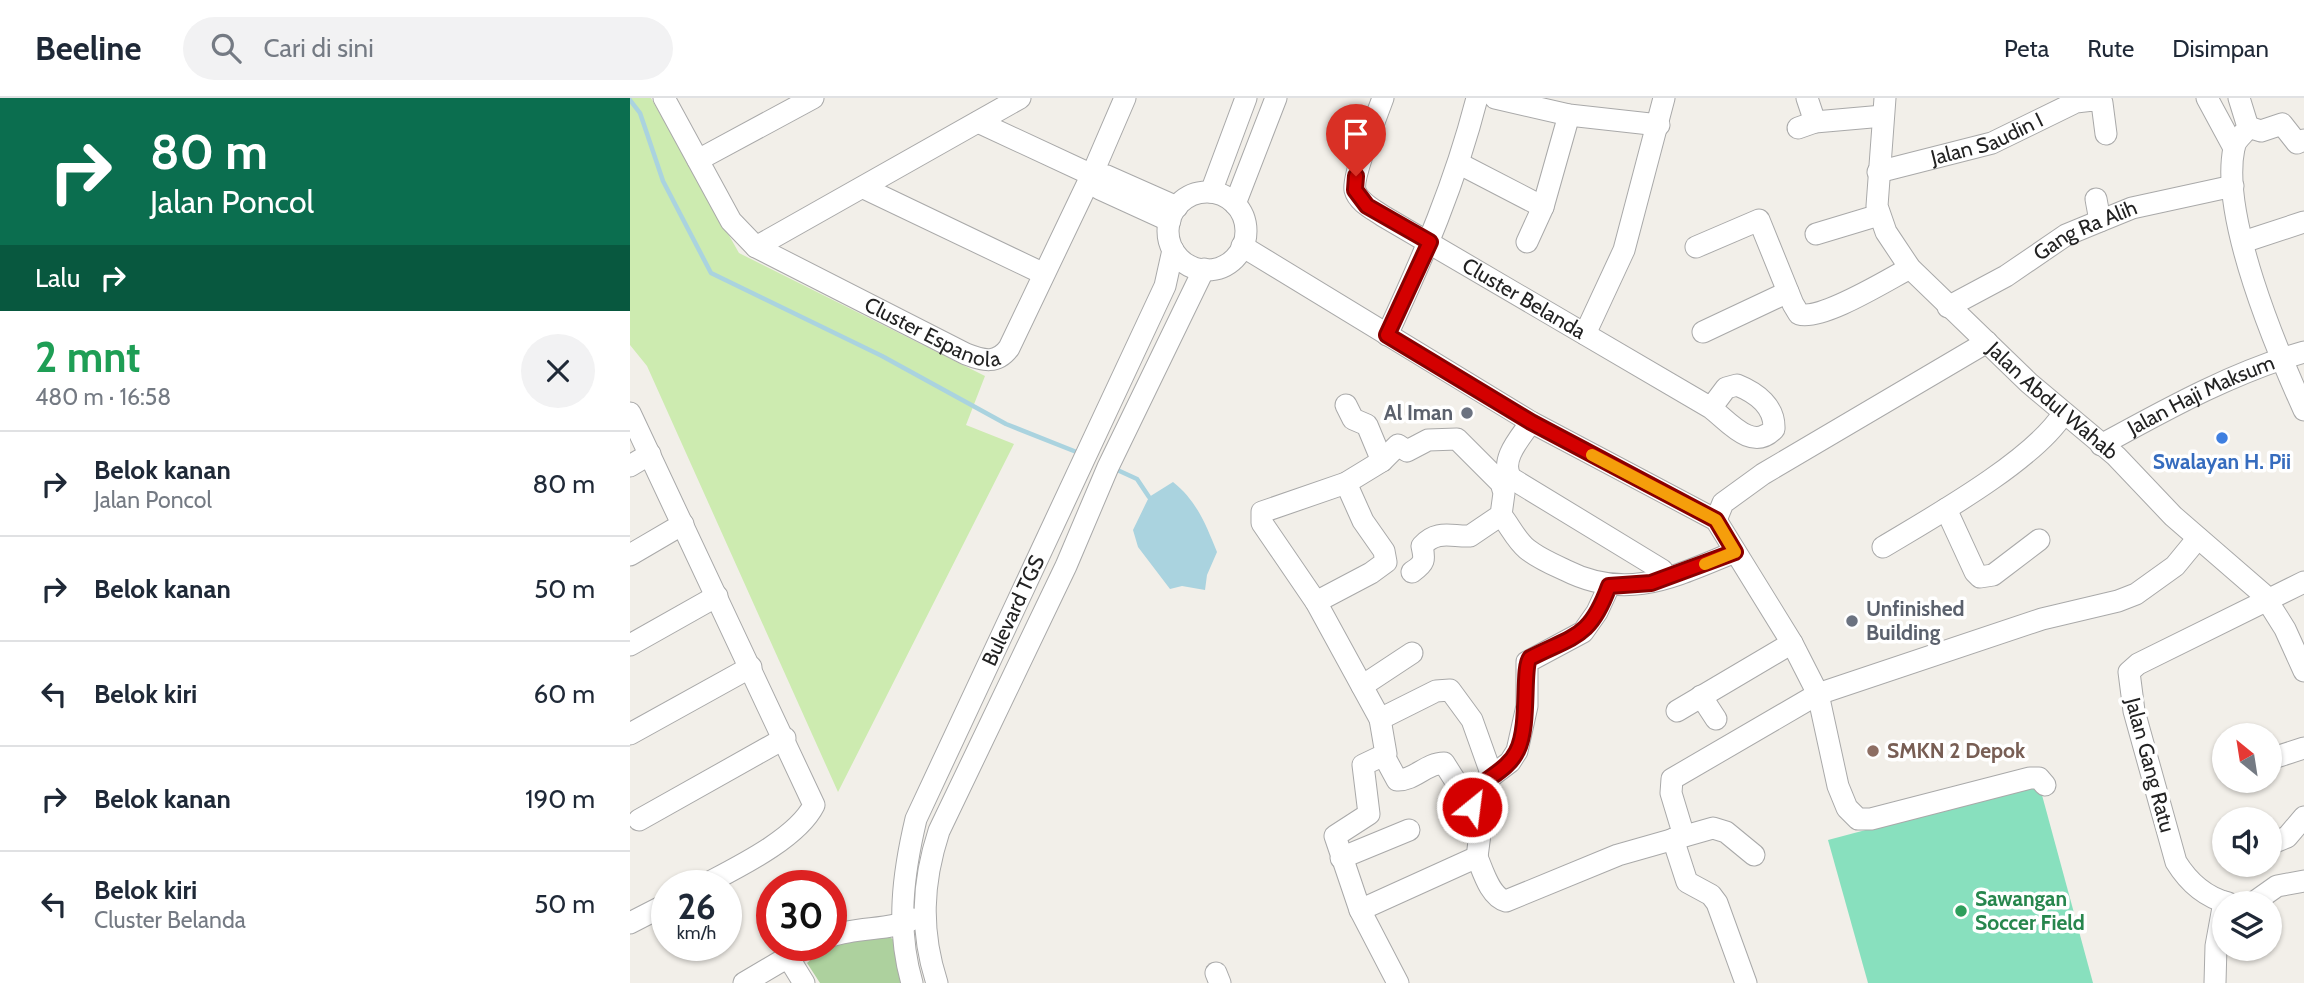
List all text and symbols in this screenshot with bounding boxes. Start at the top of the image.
search box [183,17,673,80]
text: Beeline [35,28,141,68]
icon: search [207,29,245,67]
text: Cari di sini [263,32,374,64]
text: Peta [2004,34,2049,63]
text: Rute [2087,34,2134,63]
text: Disimpan [2172,34,2269,63]
pin [1326,104,1386,176]
street label: Jalan Saudin I [1927,107,2047,170]
icon: arrive [1337,115,1375,153]
text: 80 m [150,122,268,181]
icon: right [35,126,126,217]
text: Jalan Poncol [150,182,314,221]
street label: Gang Ra Alih [2029,194,2141,266]
street label: Cluster Belanda [1458,252,1590,344]
icon: right [94,259,132,297]
text: Lalu [35,262,80,294]
street label: Cluster Espanola [860,291,1003,372]
text: 2 mnt [35,331,141,383]
button: close [521,334,595,408]
street label: Jalan Abdul Wahab [1981,336,2124,464]
street label: Jalan Haji Maksum [2122,349,2278,441]
text: 480 m · 16:58 [35,383,171,411]
place label: Al Iman [1384,400,1453,425]
marker: Al Iman [1459,405,1475,421]
marker: Swalayan H. Pii [2214,430,2230,446]
place label: Swalayan H. Pii [2153,449,2291,474]
text: Belok kanan [94,454,231,486]
icon: right [35,465,73,503]
text: 80 m [532,468,595,500]
text: Jalan Poncol [94,486,212,514]
street label: Bulevard TGS [976,551,1049,670]
icon: right [35,570,73,608]
text: Belok kanan [94,573,231,605]
text: 50 m [534,573,595,605]
place label: Unfinished Building [1866,596,1965,645]
marker: Unfinished Building [1844,613,1860,629]
icon: left [35,675,73,713]
text: Belok kiri [94,678,197,710]
text: 60 m [533,678,595,710]
street label: Jalan Gang Ratu [2120,694,2180,835]
north arrow [2212,723,2282,793]
map controls [2212,723,2282,961]
place label: SMKN 2 Depok [1887,738,2026,763]
marker: SMKN 2 Depok [1865,743,1881,759]
position arrow [1435,770,1509,844]
icon: right [35,780,73,818]
text: Belok kanan [94,783,231,815]
text: 190 m [525,783,595,815]
button: sound [2212,807,2282,877]
speed limit sign: 30 [756,870,847,961]
text: Belok kiri [94,874,197,906]
icon: left [35,885,73,923]
text: 26 [677,885,716,928]
place label: Sawangan Soccer Field [1975,886,2085,935]
text: 50 m [534,888,595,920]
button: layers [2212,891,2282,961]
marker: Sawangan Soccer Field [1953,903,1969,919]
text: Cluster Belanda [94,906,246,934]
text: km/h [677,922,716,944]

